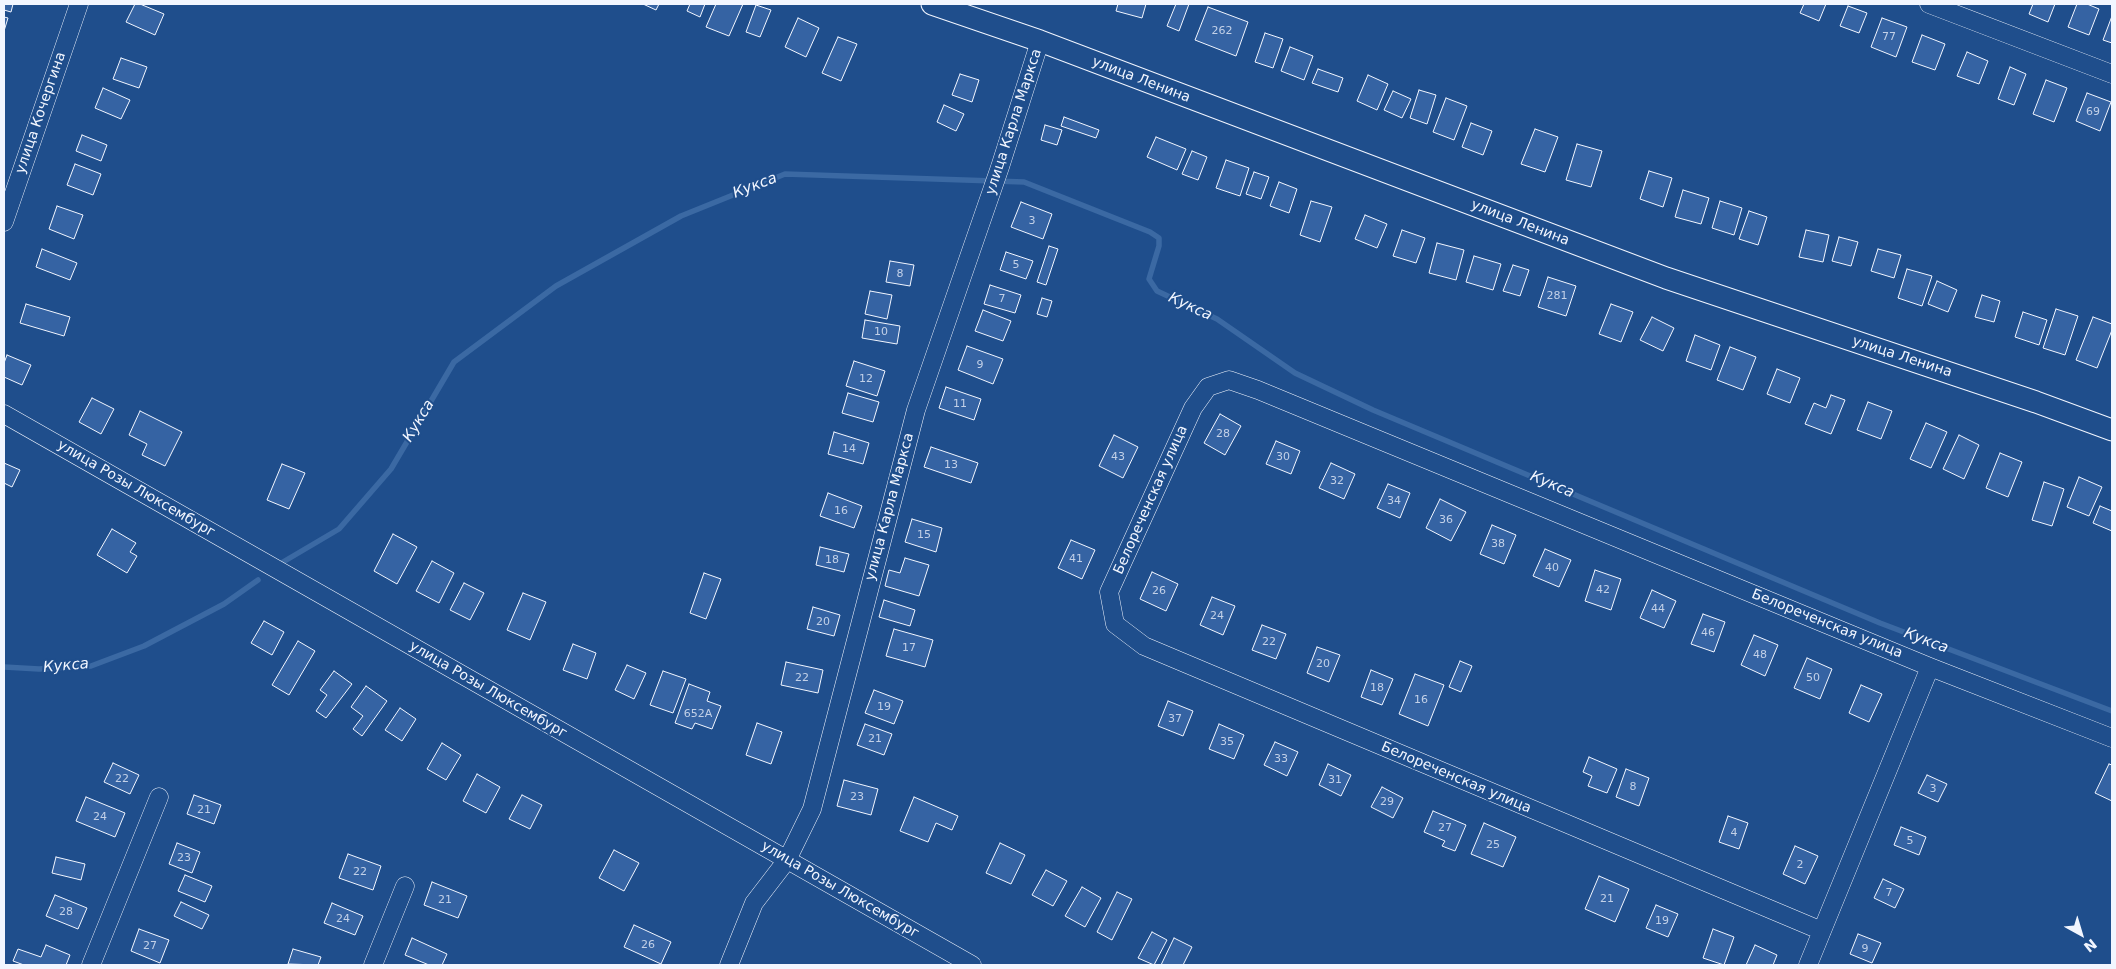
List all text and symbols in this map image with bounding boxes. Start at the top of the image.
house number: 262 [1212,24,1232,38]
house number: 77 [1882,30,1896,44]
street label: улица Карла Маркса [982,47,1046,197]
street label: улица Кочергина [12,50,70,176]
street label: улица Ленина [1089,54,1193,106]
house number: 69 [2086,105,2100,119]
water label: Кукса [730,169,780,203]
street label: улица Ленина [1468,197,1572,249]
house number: 3 [1029,214,1035,228]
house number: 5 [1013,258,1019,272]
house number: 8 [897,267,903,281]
water label: Кукса [1165,289,1215,325]
house number: 281 [1547,289,1567,303]
house number: 7 [999,292,1005,306]
house number: 10 [874,325,888,339]
street label: улица Ленина [1850,333,1954,381]
house number: 9 [977,358,983,372]
house number: 12 [859,372,873,386]
water label: Кукса [399,397,439,445]
house number: 11 [953,397,967,411]
street label: Белореченская улица [1111,423,1191,577]
house number: 28 [1216,427,1230,441]
street label: улица Карла Маркса [862,431,918,583]
street label: улица Розы Люксембург [54,437,218,541]
house number: 14 [842,442,856,456]
house number: 43 [1111,450,1125,464]
house number: 30 [1276,450,1290,464]
house number: 13 [944,458,958,472]
water label: Кукса [1527,468,1577,502]
house number: 32 [1330,474,1344,488]
house number: 34 [1387,494,1401,508]
house number: 16 [834,504,848,518]
house number: 36 [1439,513,1453,527]
house number: 15 [917,528,931,542]
house number: 38 [1491,537,1505,551]
house number: 41 [1069,552,1083,566]
house number: 18 [825,553,839,567]
house number: 40 [1545,561,1559,575]
house number: 42 [1596,583,1610,597]
house number: 26 [1152,584,1166,598]
street label: Белореченская улица [1749,586,1905,662]
house number: 44 [1651,602,1665,616]
house number: 24 [1210,609,1224,623]
house number: 20 [816,615,830,629]
water label: Кукса [1901,624,1951,658]
house number: 46 [1701,626,1715,640]
house number: 22 [1262,635,1276,649]
street label: улица Розы Люксембург [406,638,570,742]
house number: 17 [902,641,916,655]
house number: 48 [1753,648,1767,662]
water label: Кукса [42,655,90,677]
house number: 20 [1316,657,1330,671]
house number: 22 [795,671,809,685]
house number: 50 [1806,671,1820,685]
house number: 18 [1370,681,1384,695]
house number: 16 [1414,693,1428,707]
house number: 19 [877,700,891,714]
house number: 652А [684,707,712,721]
house number: 37 [1168,712,1182,726]
house number: 21 [868,732,882,746]
house number: 35 [1220,735,1234,749]
street label: Белореченская улица [1378,739,1534,817]
house number: 33 [1274,752,1288,766]
house number: 22 [115,772,129,786]
house number: 31 [1328,773,1342,787]
house number: 8 [1630,780,1636,794]
house number: 3 [1930,782,1936,796]
house number: 23 [850,790,864,804]
house number: 29 [1380,795,1394,809]
house number: 21 [197,803,211,817]
house number: 24 [93,810,107,824]
house number: 27 [1438,821,1452,835]
house number: 4 [1731,826,1737,840]
house number: 5 [1907,834,1913,848]
street label: улица Розы Люксембург [758,838,922,942]
house number: 25 [1486,838,1500,852]
house number: 23 [177,851,191,865]
house number: 2 [1797,858,1803,872]
house number: 22 [353,865,367,879]
house number: 7 [1886,886,1892,900]
house number: 21 [1600,892,1614,906]
house number: 21 [438,893,452,907]
house number: 28 [59,905,73,919]
north arrow [2056,909,2106,959]
house number: 24 [336,912,350,926]
house number: 19 [1655,914,1669,928]
text: N [2081,936,2100,956]
house number: 26 [641,938,655,952]
house number: 27 [143,939,157,953]
house number: 9 [1862,942,1868,956]

